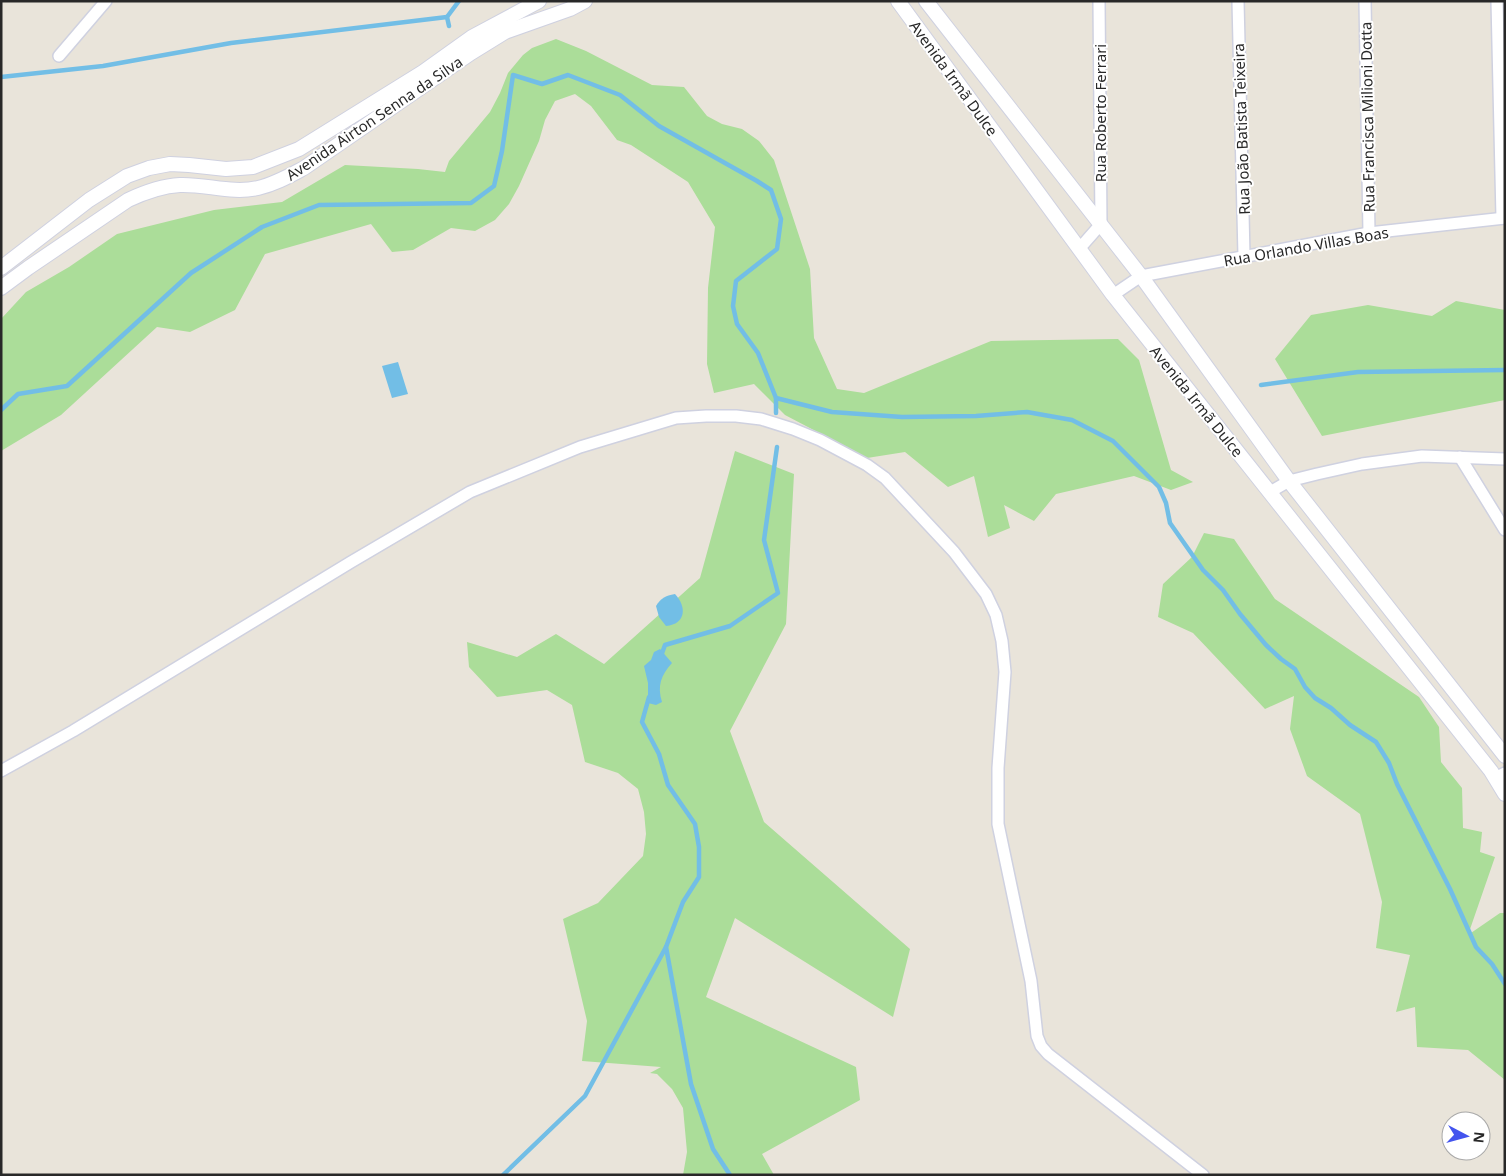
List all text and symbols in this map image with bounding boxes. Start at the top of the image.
street label: Avenida Irmã Dulce [905,16,1003,140]
street label: Rua Francisca Milioni Dotta [1355,22,1379,212]
street label: Rua João Batista Teixeira [1228,43,1254,215]
street label: Rua Roberto Ferrari [1090,44,1110,182]
street label: Avenida Airton Senna da Silva [282,51,466,185]
street label: Rua Orlando Villas Boas [1222,222,1390,270]
street label: Avenida Irmã Dulce [1146,341,1248,461]
north arrow [1441,1111,1491,1161]
text: N [1469,1131,1489,1144]

